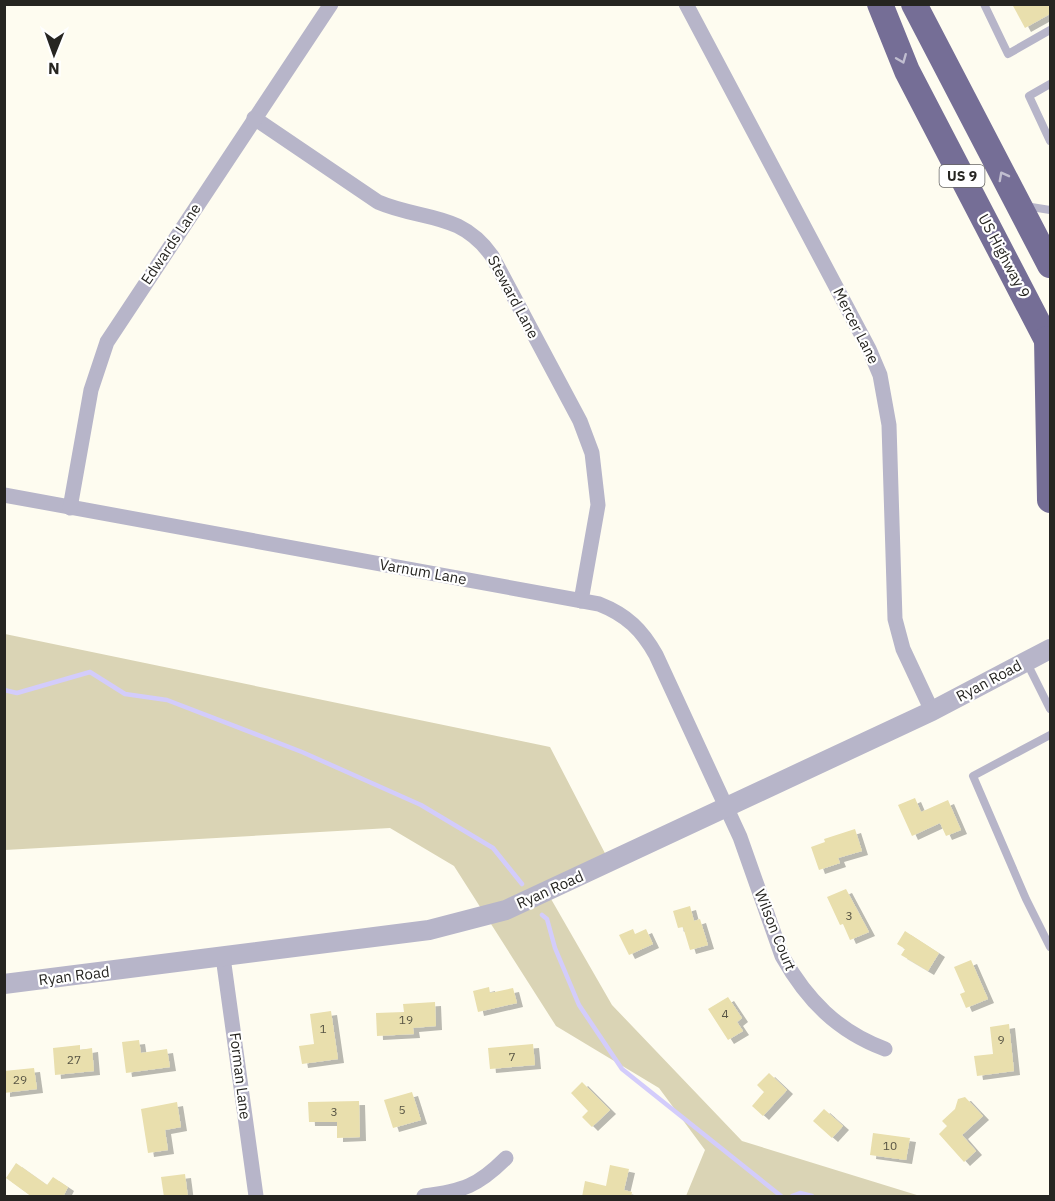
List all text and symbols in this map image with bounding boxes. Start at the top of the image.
north arrow [24,24,84,84]
one-way arrow [895,52,907,63]
text: N [48,59,60,79]
road number: US 9 [940,165,984,187]
one-way arrow [999,172,1010,182]
street label: Edwards Lane [136,199,205,288]
street label: US Highway 9 [974,210,1035,301]
street label: Steward Lane [484,252,543,342]
street label: Mercer Lane [829,285,884,367]
street label: Varnum Lane [378,554,468,589]
street label: Ryan Road [953,655,1025,706]
street label: Ryan Road [513,866,586,913]
street label: Wilson Court [751,886,800,973]
house number: 3 [845,908,853,923]
street label: Ryan Road [37,962,111,989]
house number: 4 [721,1006,729,1021]
house number: 19 [399,1012,413,1027]
house number: 1 [319,1021,327,1036]
street label: Forman Lane [226,1031,255,1120]
house number: 9 [997,1032,1005,1047]
house number: 7 [508,1049,516,1064]
house number: 27 [67,1052,81,1067]
house number: 29 [13,1072,27,1087]
house number: 5 [398,1102,406,1117]
house number: 3 [330,1104,338,1119]
house number: 10 [883,1138,897,1153]

